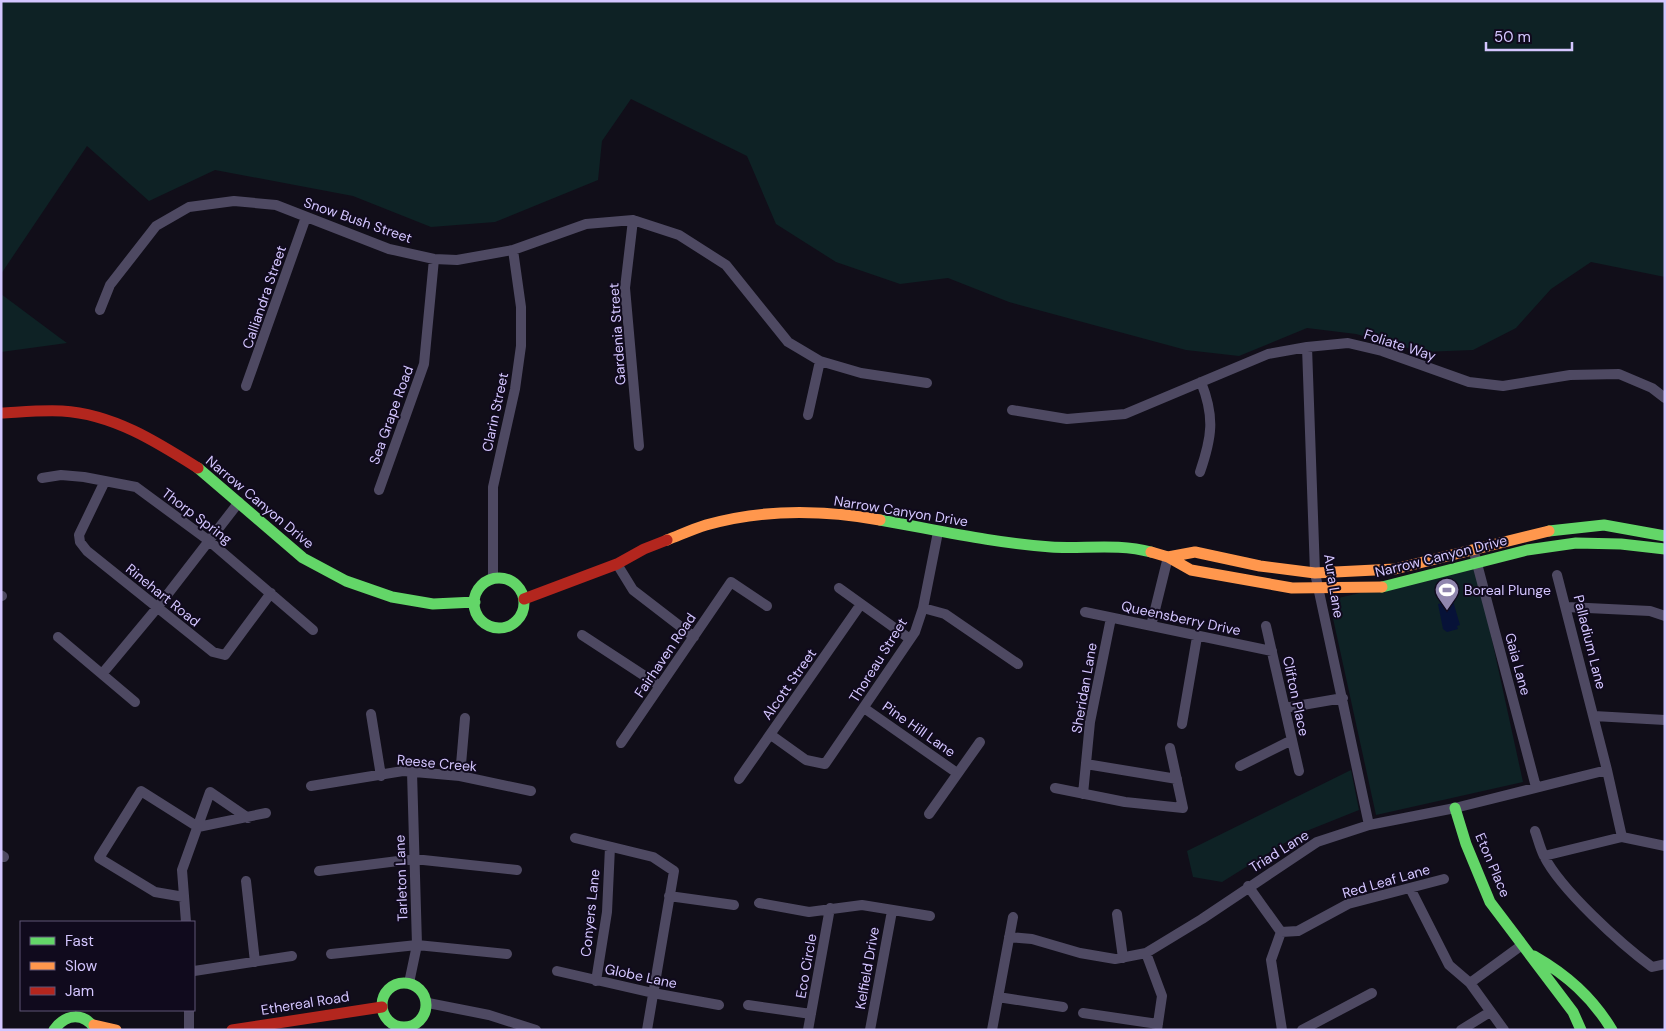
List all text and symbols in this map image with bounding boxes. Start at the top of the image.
scale bar [1486,20,1572,52]
text: 50 m [1494,27,1531,47]
street label: Snow Bush Street [301,193,415,247]
street label: Calliandra Street [238,243,290,351]
street label: Gardenia Street [604,282,630,386]
street label: Foliate Way [1362,325,1438,365]
street label: Sea Grape Road [365,363,417,467]
street label: Clarin Street [478,371,512,453]
street label: Narrow Canyon Drive [202,452,318,553]
street label: Thorp Spring [158,484,236,548]
street label: Narrow Canyon Drive [833,492,969,531]
street label: Narrow Canyon Drive [1373,531,1509,581]
street label: Aura Lane [1320,553,1348,619]
street label: Rinehart Road [122,560,204,630]
sports icon: Boreal Plunge [1434,577,1460,611]
place label: Boreal Plunge [1464,581,1551,599]
street label: Palladium Lane [1570,593,1610,691]
street label: Queensberry Drive [1120,597,1242,639]
street label: Fairhaven Road [630,609,700,701]
street label: Thoreau Street [845,614,911,706]
street label: Gaia Lane [1501,631,1535,697]
street label: Sheridan Lane [1067,641,1101,735]
street label: Alcott Street [758,645,820,723]
street label: Clifton Place [1279,654,1313,738]
street label: Pine Hill Lane [879,697,959,761]
street label: Reese Creek [396,751,478,775]
street label: Triad Lane [1246,826,1312,876]
street label: Eton Place [1471,830,1515,900]
street label: Tarleton Lane [390,834,412,922]
street label: Red Leaf Lane [1340,860,1432,902]
street label: Conyers Lane [576,868,604,958]
legend [20,921,195,1011]
street label: Kelfield Drive [851,925,883,1011]
text: Fast [65,931,94,951]
street label: Eco Circle [791,932,821,1000]
text: Slow [65,956,98,976]
street label: Globe Lane [603,960,679,992]
text: Jam [65,981,94,1001]
street label: Ethereal Road [259,987,351,1019]

